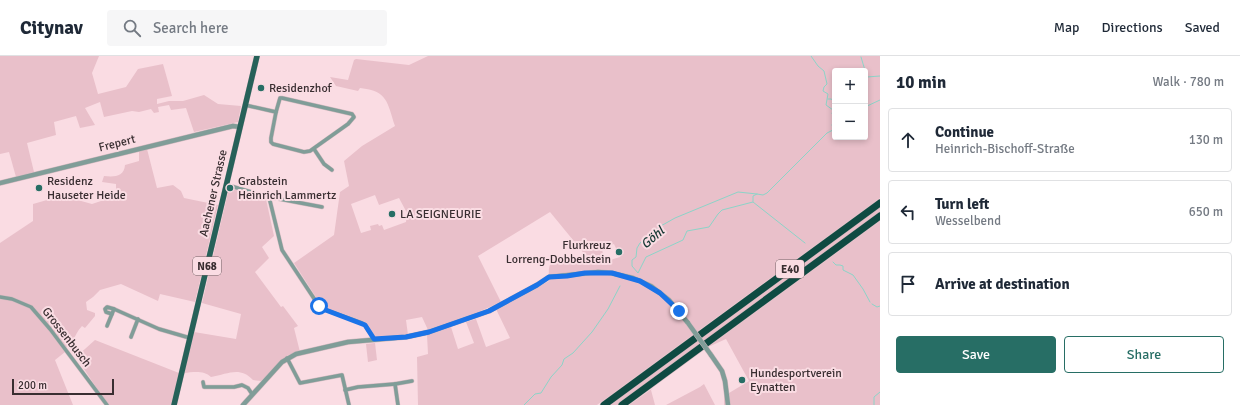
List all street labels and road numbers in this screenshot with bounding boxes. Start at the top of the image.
street label: Frepert [97,132,137,155]
street label: Aachener Strasse [196,148,231,238]
road number: N68 [193,257,221,275]
road number: E40 [776,260,804,278]
street label: Grossenbusch [39,305,95,370]

